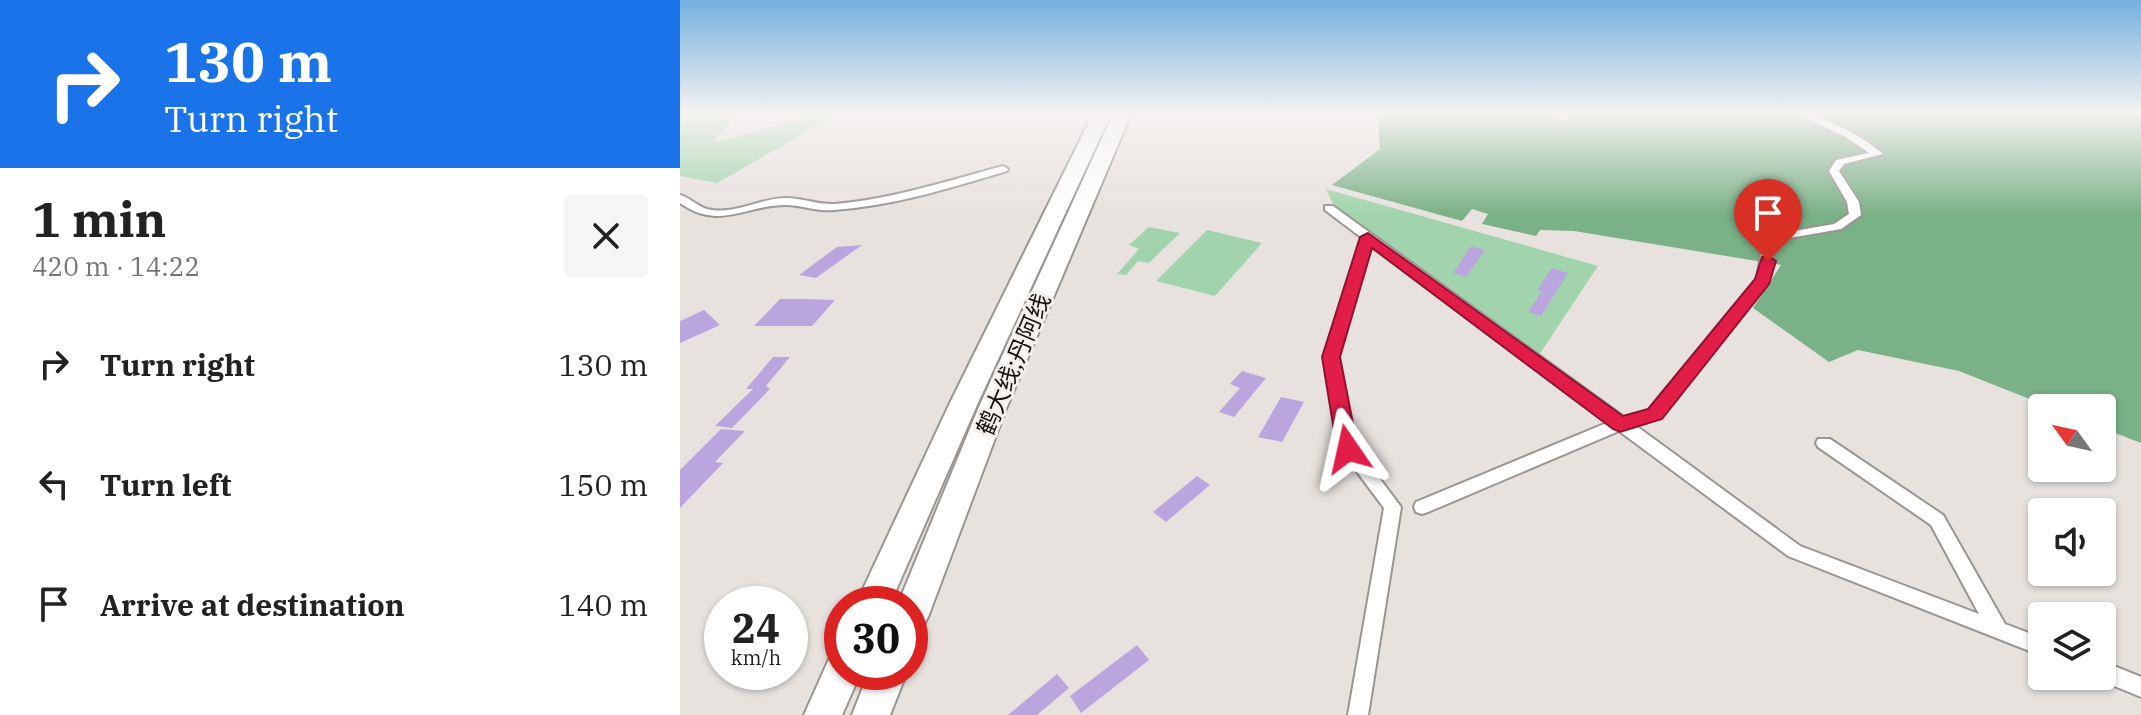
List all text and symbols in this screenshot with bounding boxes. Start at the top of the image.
text: 130 m [164,25,332,97]
icon: right [32,32,136,136]
text: Turn right [164,95,338,142]
pin [1734,179,1802,261]
text: 1 min [32,188,166,250]
icon: arrive [1746,191,1790,235]
button: close [564,194,648,278]
text: 420 m · 14:22 [32,249,200,283]
street label: 鹤大线;丹阿线 [969,288,1057,440]
icon: right [32,342,76,386]
text: Turn right [100,345,255,384]
text: 130 m [558,345,648,384]
north arrow [2028,394,2116,482]
map controls [2028,394,2116,690]
position arrow [1306,407,1390,491]
icon: left [32,462,76,506]
text: Turn left [100,465,232,504]
text: 150 m [558,465,648,504]
button: sound [2028,498,2116,586]
icon: arrive [32,582,76,626]
text: Arrive at destination [100,585,405,624]
text: 140 m [558,585,648,624]
speed limit sign: 30 [824,586,928,690]
text: 24 [732,602,780,654]
button: layers [2028,602,2116,690]
text: km/h [731,644,781,671]

